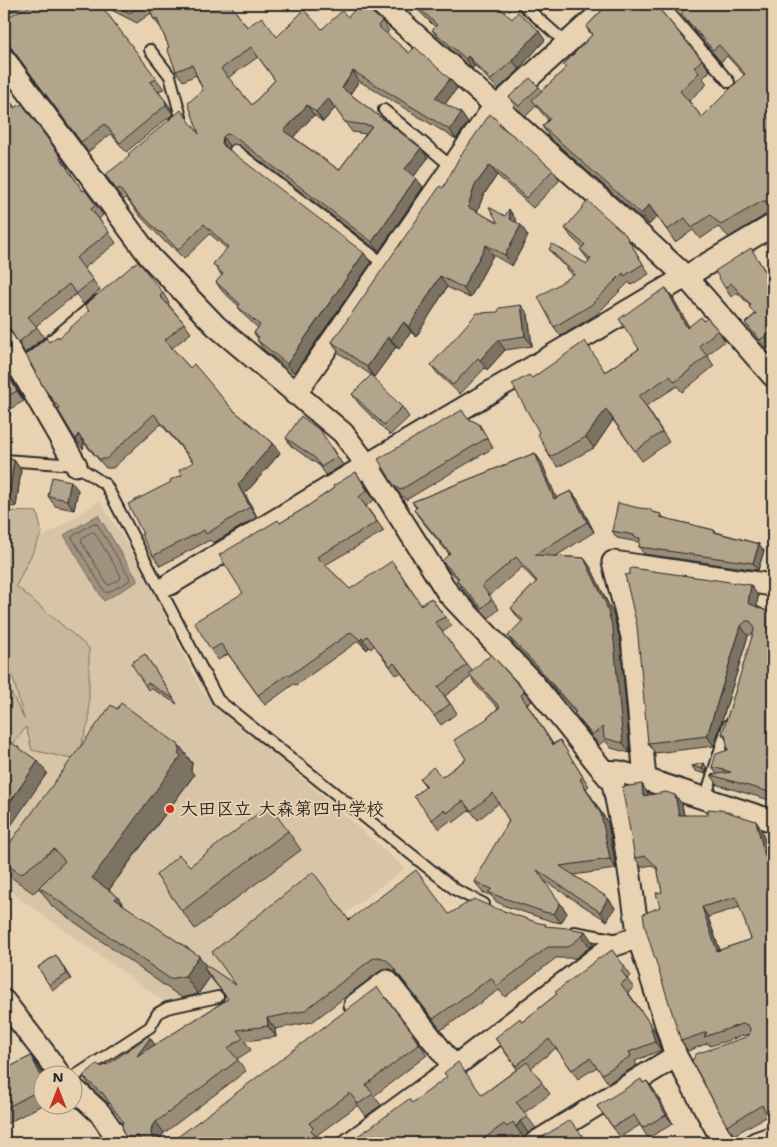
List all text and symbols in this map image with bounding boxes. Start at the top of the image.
place label: 大田区立 大森第四中学校 [180,797,384,821]
marker: 大田区立 大森第四中学校 [164,803,176,815]
north arrow [32,1064,82,1114]
text: N [52,1068,64,1086]

